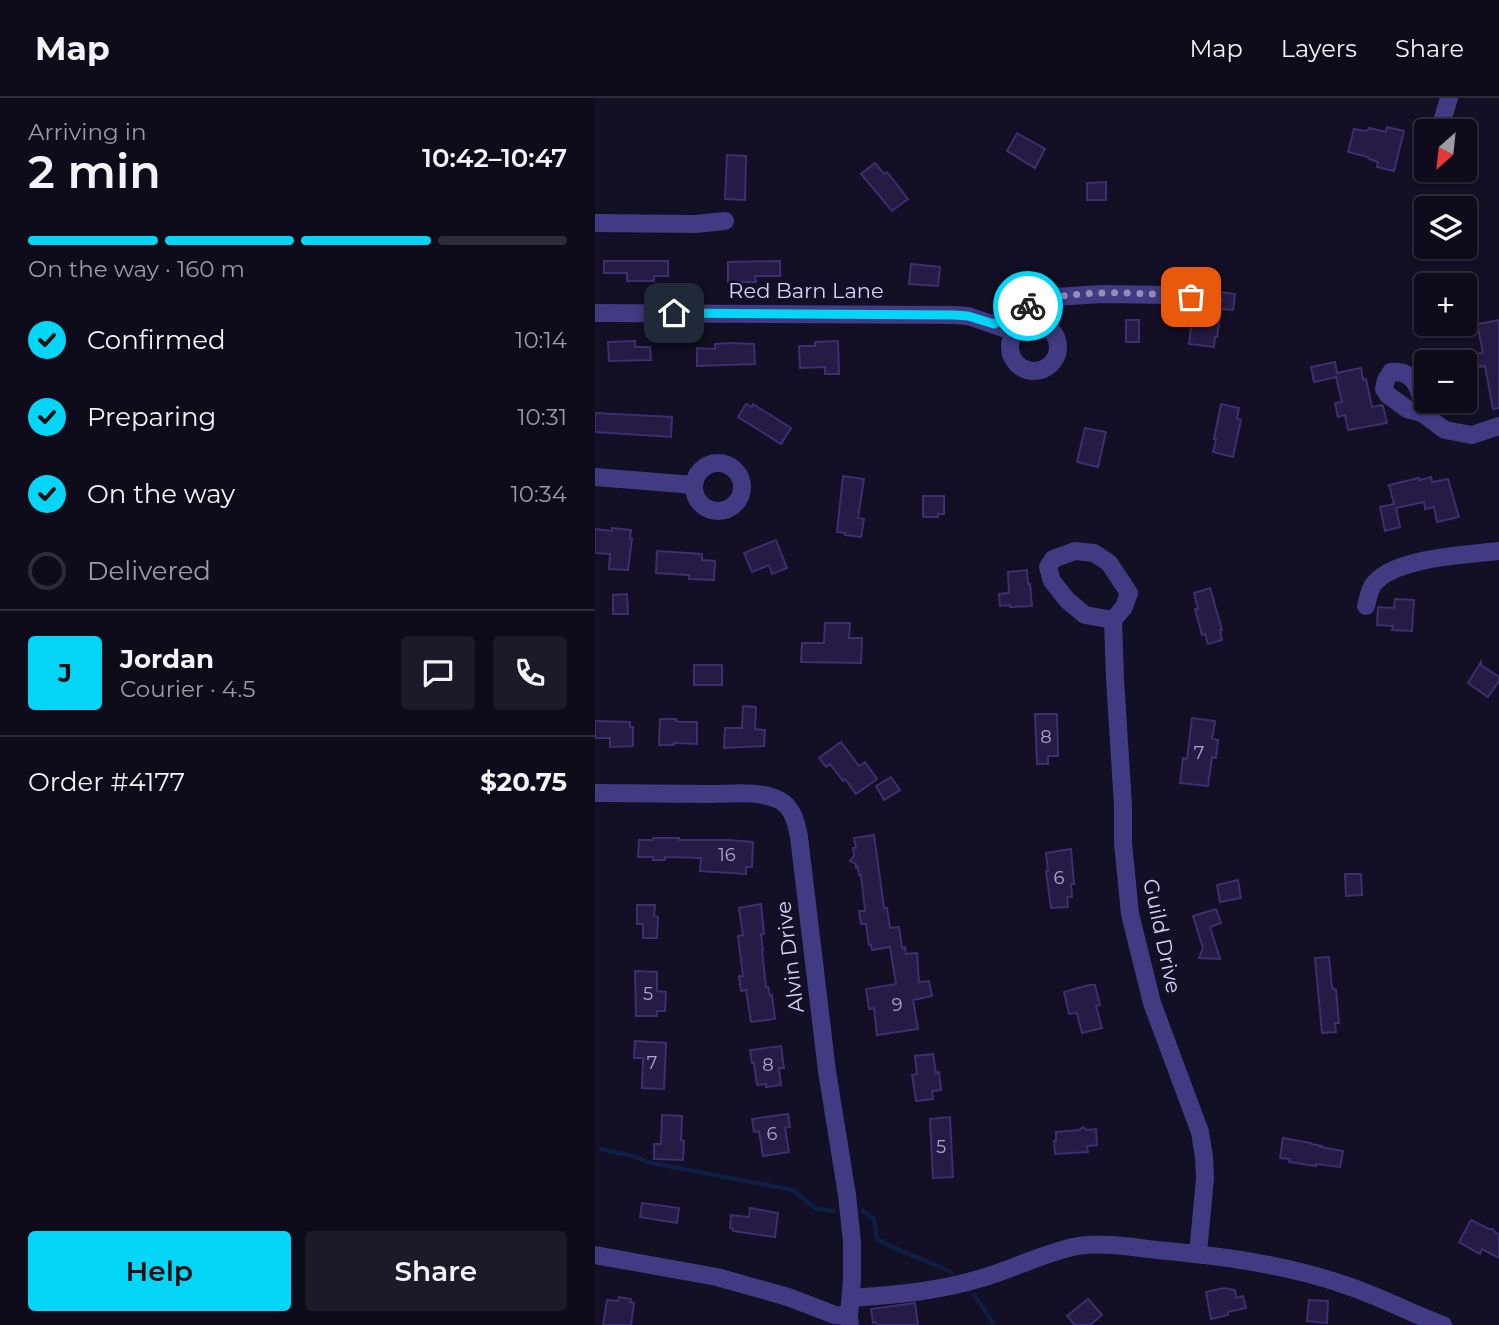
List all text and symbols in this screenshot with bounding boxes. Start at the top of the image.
text: Map [35,28,110,68]
text: Map [1189,34,1243,63]
text: Layers [1281,34,1357,63]
text: Share [1395,34,1464,63]
text: Arriving in [28,118,147,146]
north arrow [1414,119,1477,182]
map controls [1414,119,1477,413]
text: 10:42–10:47 [422,142,567,174]
text: 2 min [28,143,161,200]
button: layers [1414,196,1477,259]
text: On the way · 160 m [28,255,245,283]
pin [1161,267,1221,327]
courier [993,271,1063,341]
button: + [1414,273,1477,336]
street label: Red Barn Lane [728,278,884,303]
icon: bag [1172,278,1210,316]
pin [644,283,704,343]
icon: bike [1009,287,1047,325]
icon: home [655,294,693,332]
icon: check [28,321,66,359]
text: Confirmed [87,324,226,356]
text: 10:14 [515,326,567,354]
button: − [1414,350,1477,413]
icon: check [28,398,66,436]
text: Preparing [87,401,216,433]
text: 10:31 [517,403,567,431]
icon: check [28,475,66,513]
text: On the way [87,478,235,510]
text: 10:34 [510,480,567,508]
text: Delivered [87,555,211,587]
button: chat [401,636,475,710]
button: phone [493,636,567,710]
text: Jordan [120,643,214,675]
text: J [58,657,72,689]
text: Courier · 4.5 [120,675,255,703]
house number: 8 [1040,726,1052,748]
house number: 7 [1194,742,1204,764]
text: Order #4177 [28,766,185,798]
text: $20.75 [480,766,567,798]
house number: 16 [718,844,736,866]
house number: 6 [1054,867,1065,889]
street label: Guild Drive [1138,876,1187,995]
street label: Alvin Drive [770,900,809,1014]
house number: 5 [643,983,653,1005]
house number: 9 [892,994,903,1016]
house number: 7 [647,1052,657,1074]
house number: 8 [762,1054,774,1076]
house number: 6 [767,1123,778,1145]
house number: 5 [936,1136,946,1158]
button: Help [28,1231,291,1311]
button: Share [305,1231,567,1311]

